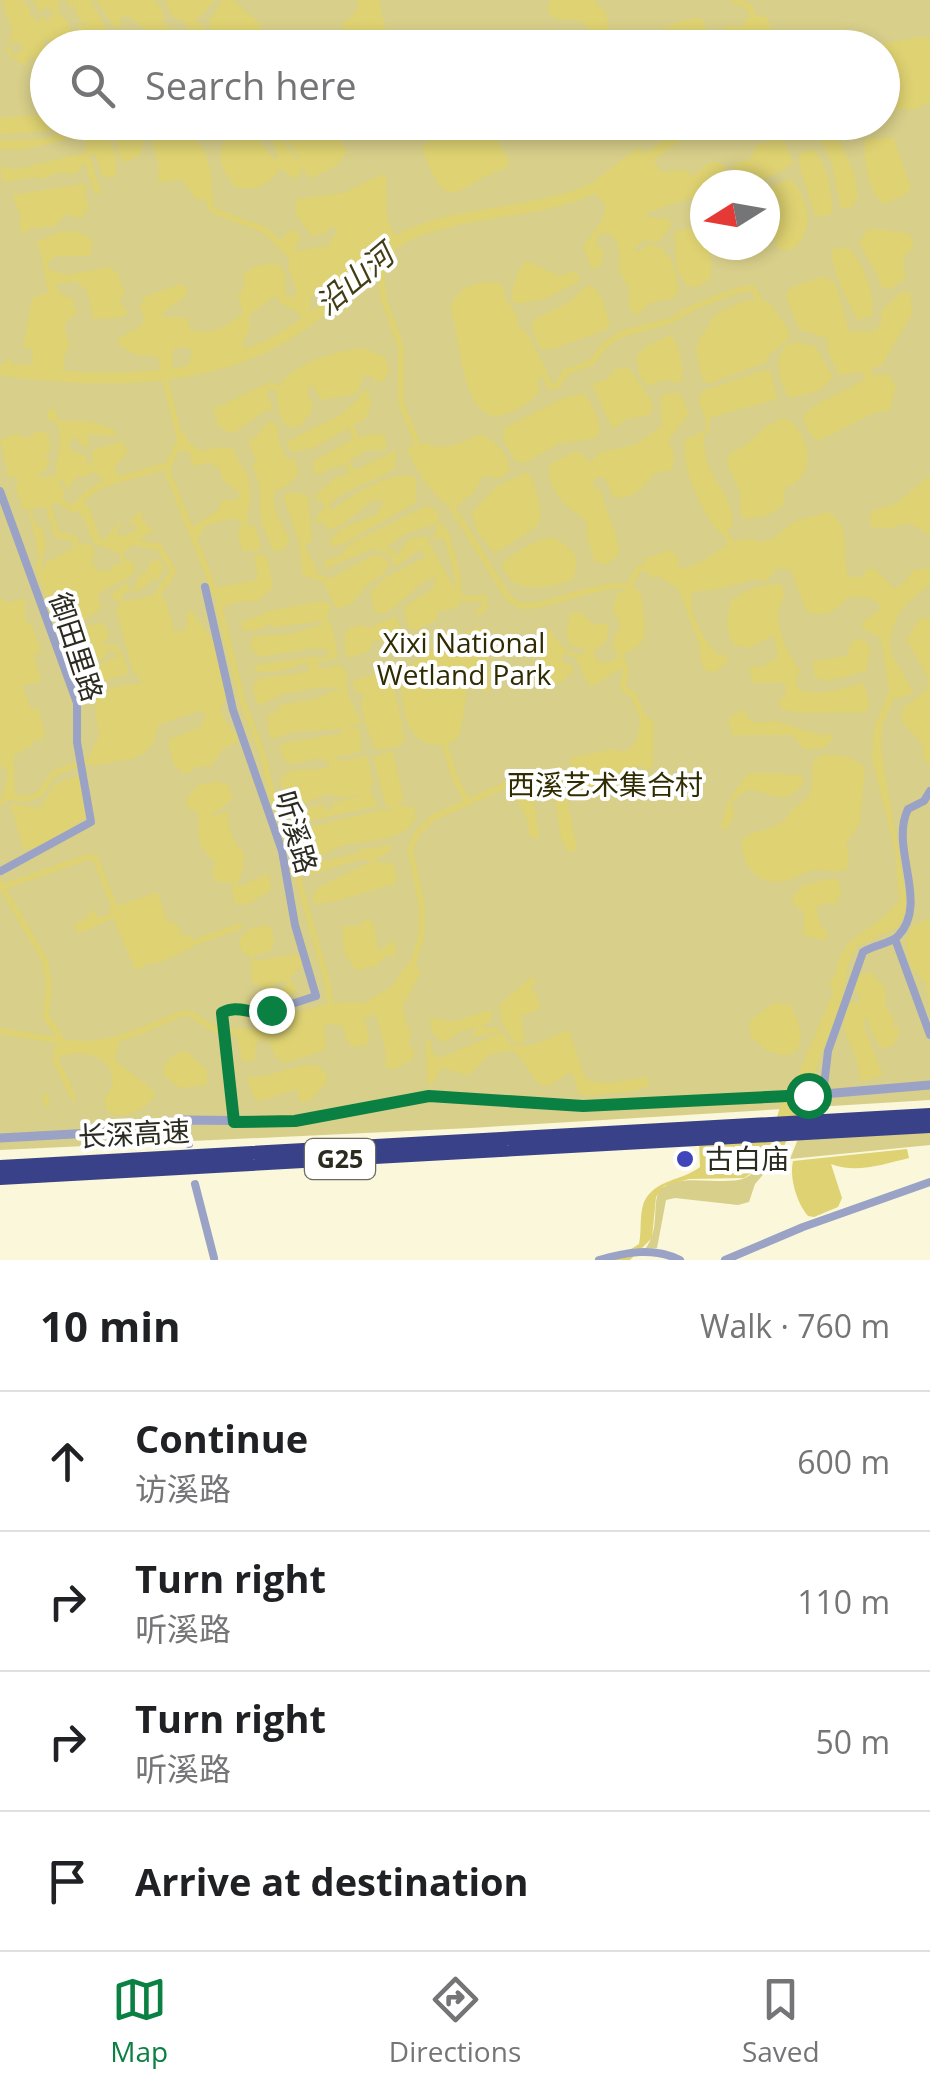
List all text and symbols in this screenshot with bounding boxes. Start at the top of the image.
search box [30,30,900,140]
icon: search [65,58,120,113]
text: Search here [145,59,357,111]
north arrow [690,170,780,260]
water label: 沿山河 [306,231,406,323]
street label: 御田里路 [42,588,112,706]
park label: Xixi National Wetland Park [377,623,551,693]
park label: 西溪艺术集合村 [507,765,703,803]
street label: 听溪路 [267,786,327,877]
route end [249,988,295,1034]
route start [786,1073,832,1119]
street label: 长深高速 [77,1111,191,1155]
road number: G25 [305,1139,375,1179]
place label: 古白庙 [705,1139,789,1177]
marker: 古白庙 [674,1148,696,1170]
text: 10 min [40,1297,181,1354]
text: Walk · 760 m [700,1304,890,1347]
text: Continue [135,1412,308,1464]
icon: ahead [40,1434,95,1489]
text: 600 m [797,1440,890,1483]
text: 访溪路 [135,1467,231,1510]
text: Turn right [135,1552,326,1604]
icon: right [40,1574,95,1629]
text: 110 m [797,1580,890,1623]
text: 听溪路 [135,1607,231,1650]
text: Turn right [135,1692,326,1744]
icon: right [40,1714,95,1769]
text: 50 m [815,1720,890,1763]
text: 听溪路 [135,1747,231,1790]
icon: arrive [40,1854,95,1909]
text: Arrive at destination [135,1855,529,1907]
tab: Map [110,1972,168,2070]
tab: Directions [389,1972,521,2070]
tab: Saved [742,1972,820,2070]

